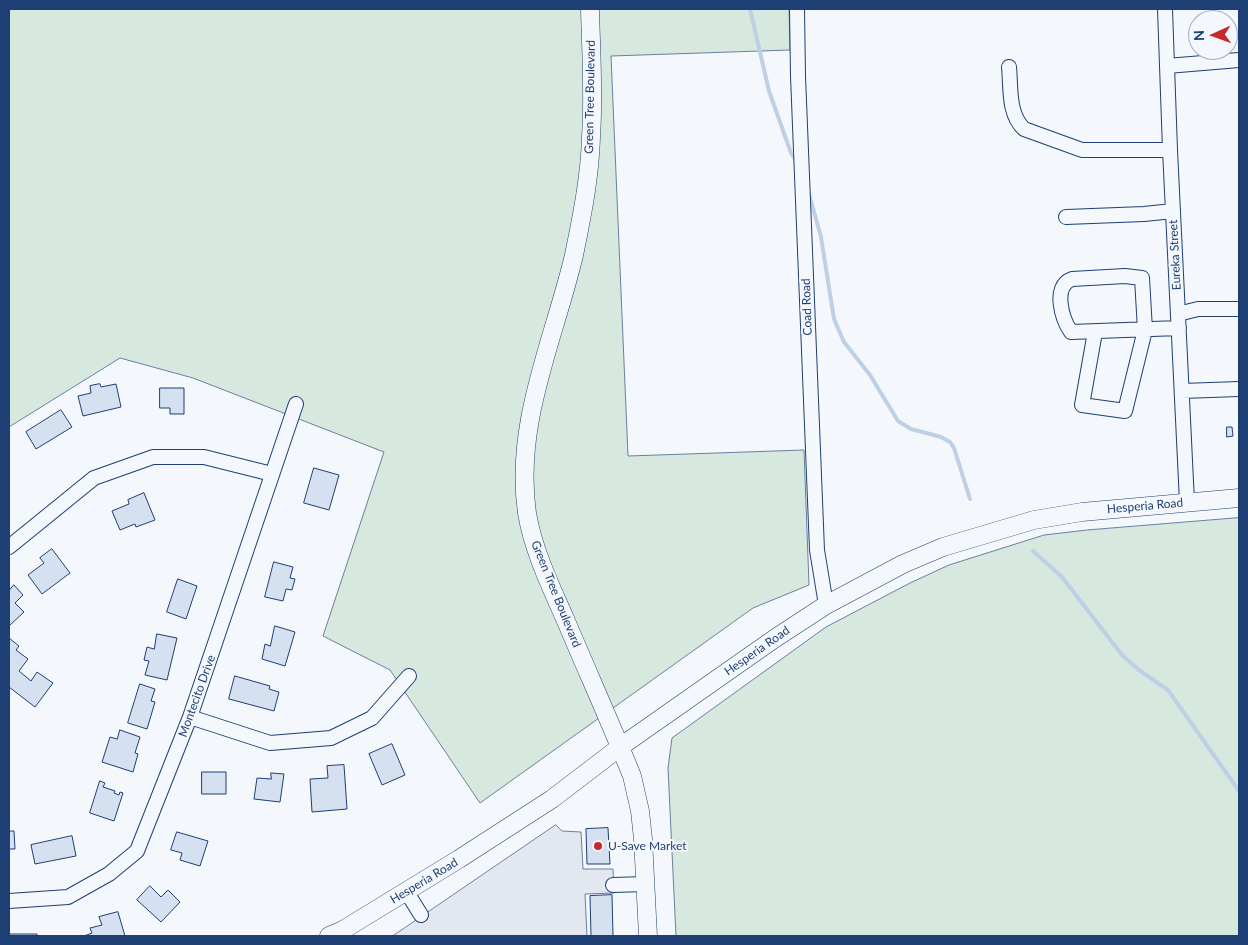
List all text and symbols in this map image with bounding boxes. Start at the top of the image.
north arrow [1188,10,1238,60]
text: N [1190,30,1207,41]
street label: Green Tree Boulevard [582,40,598,154]
street label: Eureka Street [1166,219,1184,291]
street label: Coad Road [799,278,815,336]
street label: Hesperia Road [1106,495,1184,517]
street label: Green Tree Boulevard [528,538,584,650]
street label: Hesperia Road [722,623,792,679]
street label: Montecito Drive [175,653,219,739]
place label: U-Save Market [608,839,687,853]
marker: U-Save Market [592,840,604,852]
street label: Hesperia Road [388,855,460,907]

